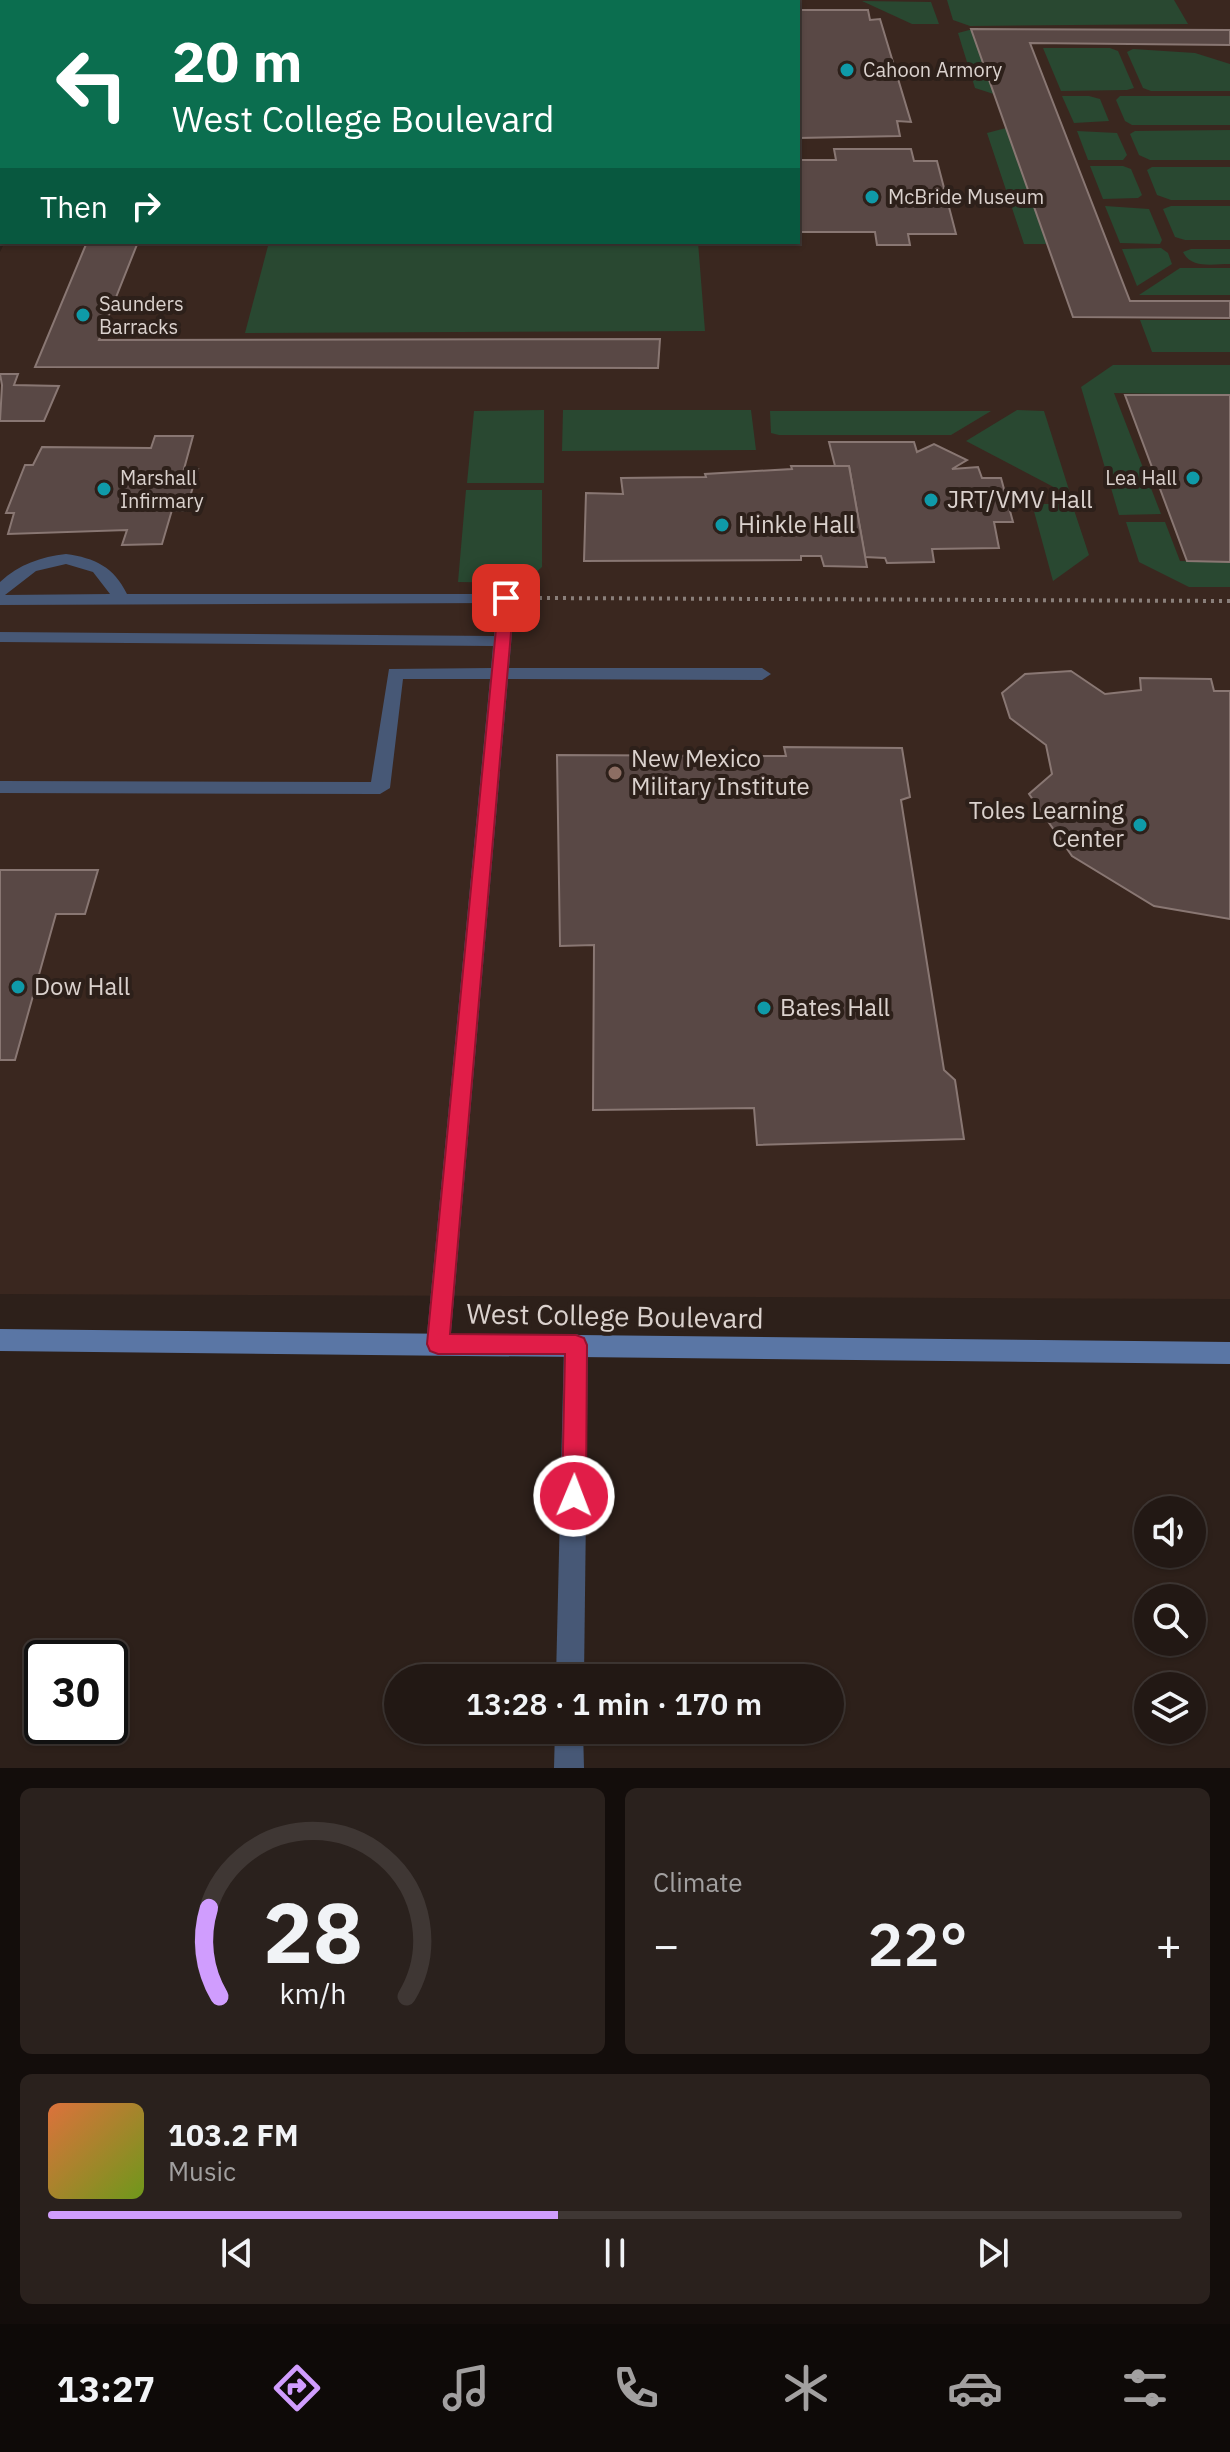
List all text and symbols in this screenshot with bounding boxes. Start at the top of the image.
text: 20 m [172,25,302,97]
icon: left [40,32,144,136]
place label: Cahoon Armory [863,56,1002,83]
marker: Cahoon Armory [838,61,856,79]
text: West College Boulevard [172,95,554,142]
place label: McBride Museum [888,183,1044,210]
icon: right [124,184,168,228]
text: Then [40,187,108,226]
marker: McBride Museum [863,188,881,206]
place label: Saunders Barracks [99,290,184,340]
marker: Saunders Barracks [74,306,92,324]
place label: Marshall Infirmary [120,464,204,514]
place label: Lea Hall [1105,464,1177,491]
marker: Lea Hall [1184,469,1202,487]
marker: Marshall Infirmary [95,480,113,498]
place label: JRT/VMV Hall [947,483,1093,515]
marker: JRT/VMV Hall [922,491,940,509]
place label: Hinkle Hall [738,508,855,540]
marker: Hinkle Hall [713,516,731,534]
pin [472,564,540,632]
icon: arrive [484,576,528,620]
place label: New Mexico Military Institute [631,742,810,802]
marker: New Mexico Military Institute [606,764,624,782]
place label: Toles Learning Center [969,794,1124,854]
marker: Toles Learning Center [1131,816,1149,834]
place label: Dow Hall [34,970,130,1002]
marker: Dow Hall [9,978,27,996]
place label: Bates Hall [780,991,890,1023]
marker: Bates Hall [755,999,773,1017]
street label: West College Boulevard [466,1294,764,1337]
position arrow [532,1454,616,1538]
map controls [1134,1496,1206,1744]
button: sound [1134,1496,1206,1568]
button: search [1134,1584,1206,1656]
speed limit sign: 30 [24,1640,128,1744]
button: layers [1134,1672,1206,1744]
text: 13:28 · 1 min · 170 m [466,1684,762,1723]
text: Climate [653,1865,743,1899]
text: 28 [263,1878,362,1986]
text: 22° [867,1904,968,1983]
text: − [653,1916,679,1973]
text: + [1156,1916,1182,1973]
text: km/h [279,1975,346,2012]
text: 103.2 FM [168,2115,299,2154]
text: Music [168,2154,236,2188]
icon: previous [215,2231,259,2275]
icon: pause [593,2231,637,2275]
icon: next [971,2231,1015,2275]
icon: directions [269,2360,325,2416]
icon: music [438,2360,494,2416]
icon: phone [608,2360,664,2416]
icon: climate [778,2360,834,2416]
icon: car [947,2360,1003,2416]
icon: filters [1117,2360,1173,2416]
text: 13:27 [57,2365,155,2412]

